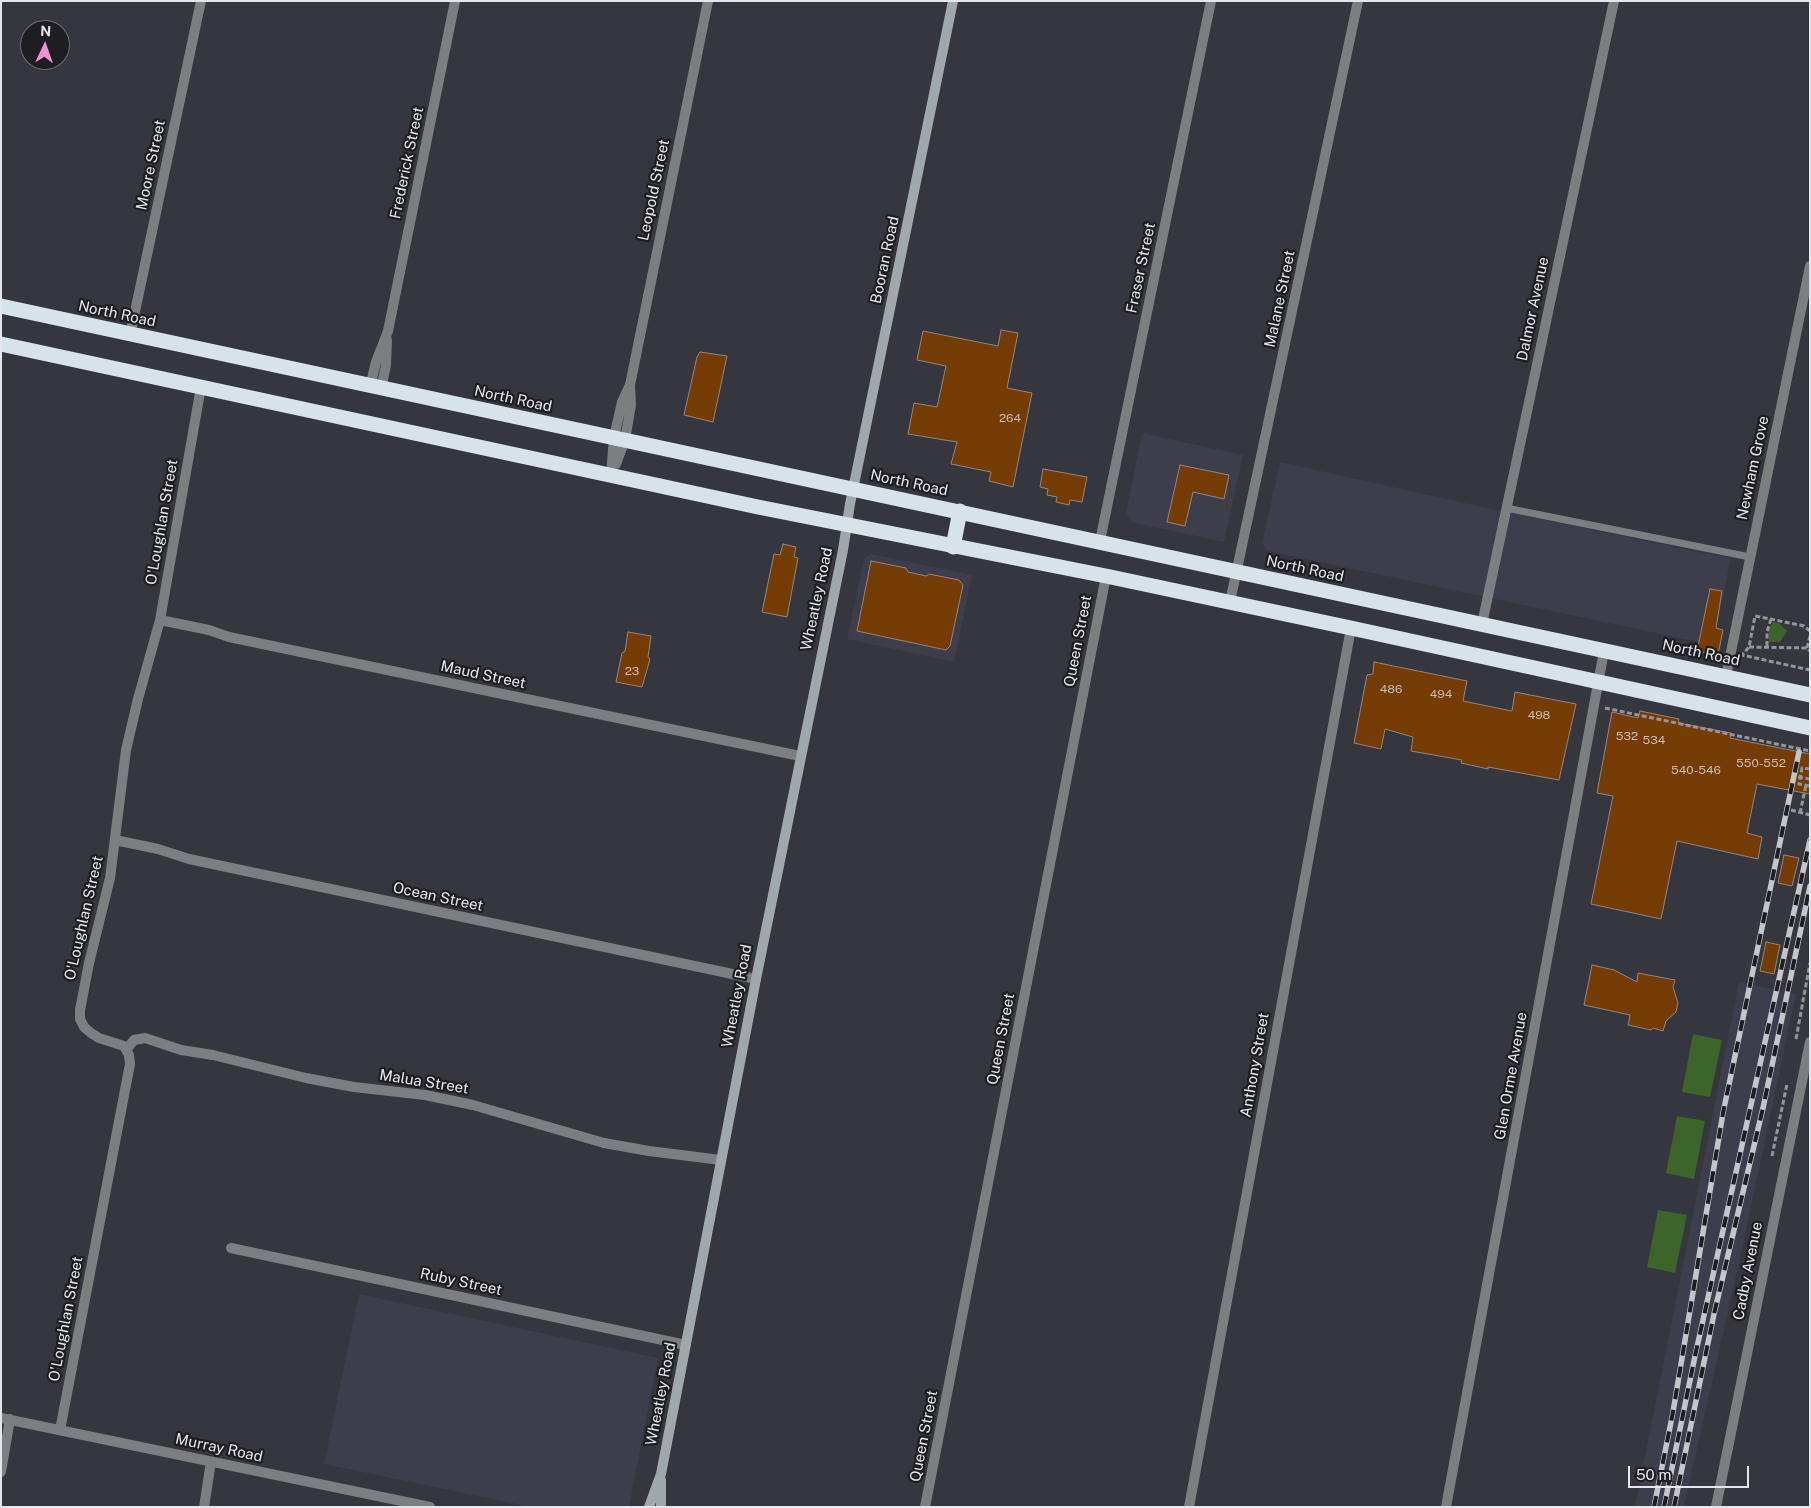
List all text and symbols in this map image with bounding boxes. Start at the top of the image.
north arrow [20,20,70,70]
text: N [40,23,52,39]
street label: Frederick Street [386,105,428,221]
street label: Moore Street [133,118,169,212]
street label: Leopold Street [634,138,674,242]
street label: Booran Road [867,215,903,305]
street label: Fraser Street [1123,221,1159,315]
street label: Malane Street [1261,249,1299,349]
street label: Dalmor Avenue [1513,255,1553,363]
street label: North Road [76,297,158,331]
street label: North Road [472,382,554,416]
house number: 264 [999,411,1021,425]
street label: Newham Grove [1733,414,1773,522]
street label: O'Loughlan Street [142,458,182,586]
street label: North Road [868,466,950,500]
street label: Wheatley Road [797,546,837,652]
street label: North Road [1264,552,1346,586]
street label: Queen Street [1060,594,1096,688]
street label: North Road [1660,636,1742,670]
street label: Maud Street [439,657,527,693]
house number: 23 [625,664,639,678]
house number: 486 [1380,682,1402,696]
house number: 494 [1430,687,1452,701]
house number: 498 [1528,708,1550,722]
house number: 532 [1616,729,1638,743]
house number: 534 [1643,733,1665,747]
house number: 550-552 [1736,756,1786,770]
house number: 540-546 [1671,763,1721,777]
street label: O'Loughlan Street [61,854,107,982]
street label: Ocean Street [391,879,485,915]
street label: Wheatley Road [718,943,756,1049]
street label: Queen Street [983,992,1019,1086]
street label: Anthony Street [1237,1011,1273,1119]
street label: Glen Orme Avenue [1491,1011,1531,1141]
street label: Malua Street [378,1066,470,1098]
street label: Cadby Avenue [1730,1220,1766,1322]
street label: O'Loughlan Street [45,1255,87,1383]
street label: Ruby Street [418,1265,504,1299]
street label: Wheatley Road [642,1341,680,1447]
street label: Queen Street [906,1389,942,1483]
street label: Murray Road [174,1430,264,1466]
scale bar [1631,1456,1752,1488]
text: 50 m [1636,1466,1671,1483]

